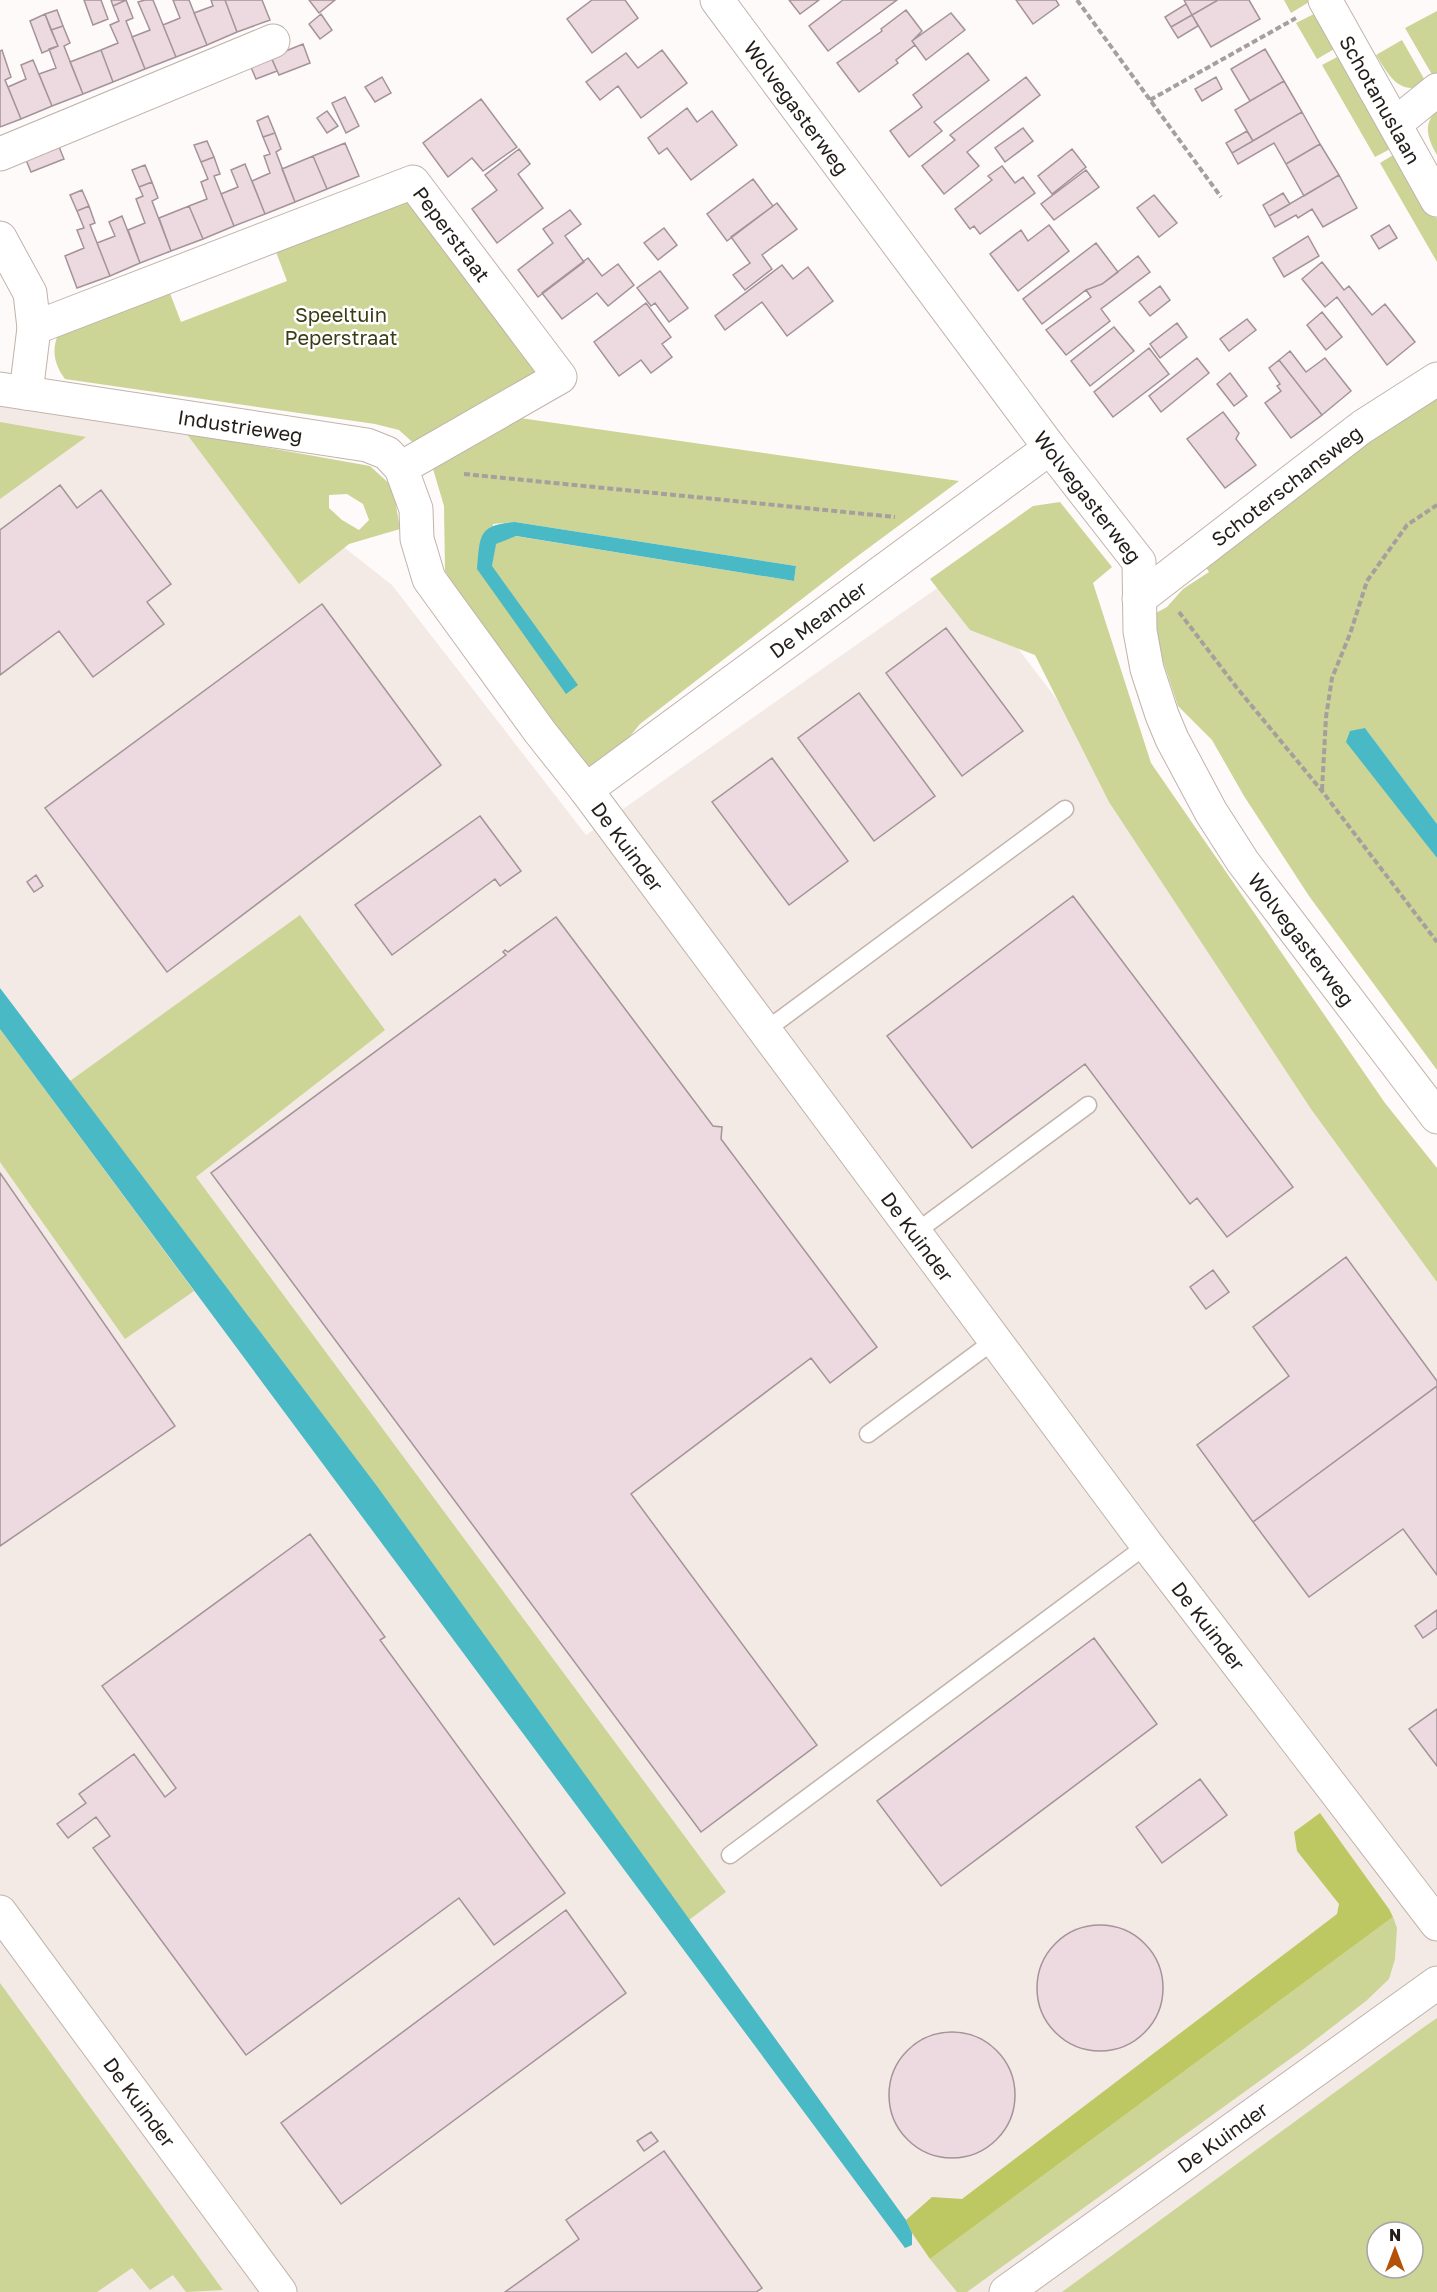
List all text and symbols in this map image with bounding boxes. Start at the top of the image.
street label: Schotanuslaan [1335,31,1426,168]
street label: Wolvegasterweg [739,36,855,179]
street label: Peperstraat [408,181,496,286]
park label: Speeltuin Peperstraat [285,302,397,349]
street label: Industrieweg [176,404,304,447]
street label: Schoterschansweg [1206,420,1366,551]
street label: Wolvegasterweg [1029,426,1147,567]
street label: De Meander [765,575,871,663]
street label: De Kuinder [587,797,669,896]
street label: Wolvegasterweg [1244,868,1360,1010]
street label: De Kuinder [877,1187,959,1286]
street label: De Kuinder [1167,1576,1250,1675]
street label: De Kuinder [99,2052,181,2152]
street label: De Kuinder [1172,2096,1272,2178]
north arrow [1365,2220,1425,2280]
text: N [1389,2225,1401,2245]

